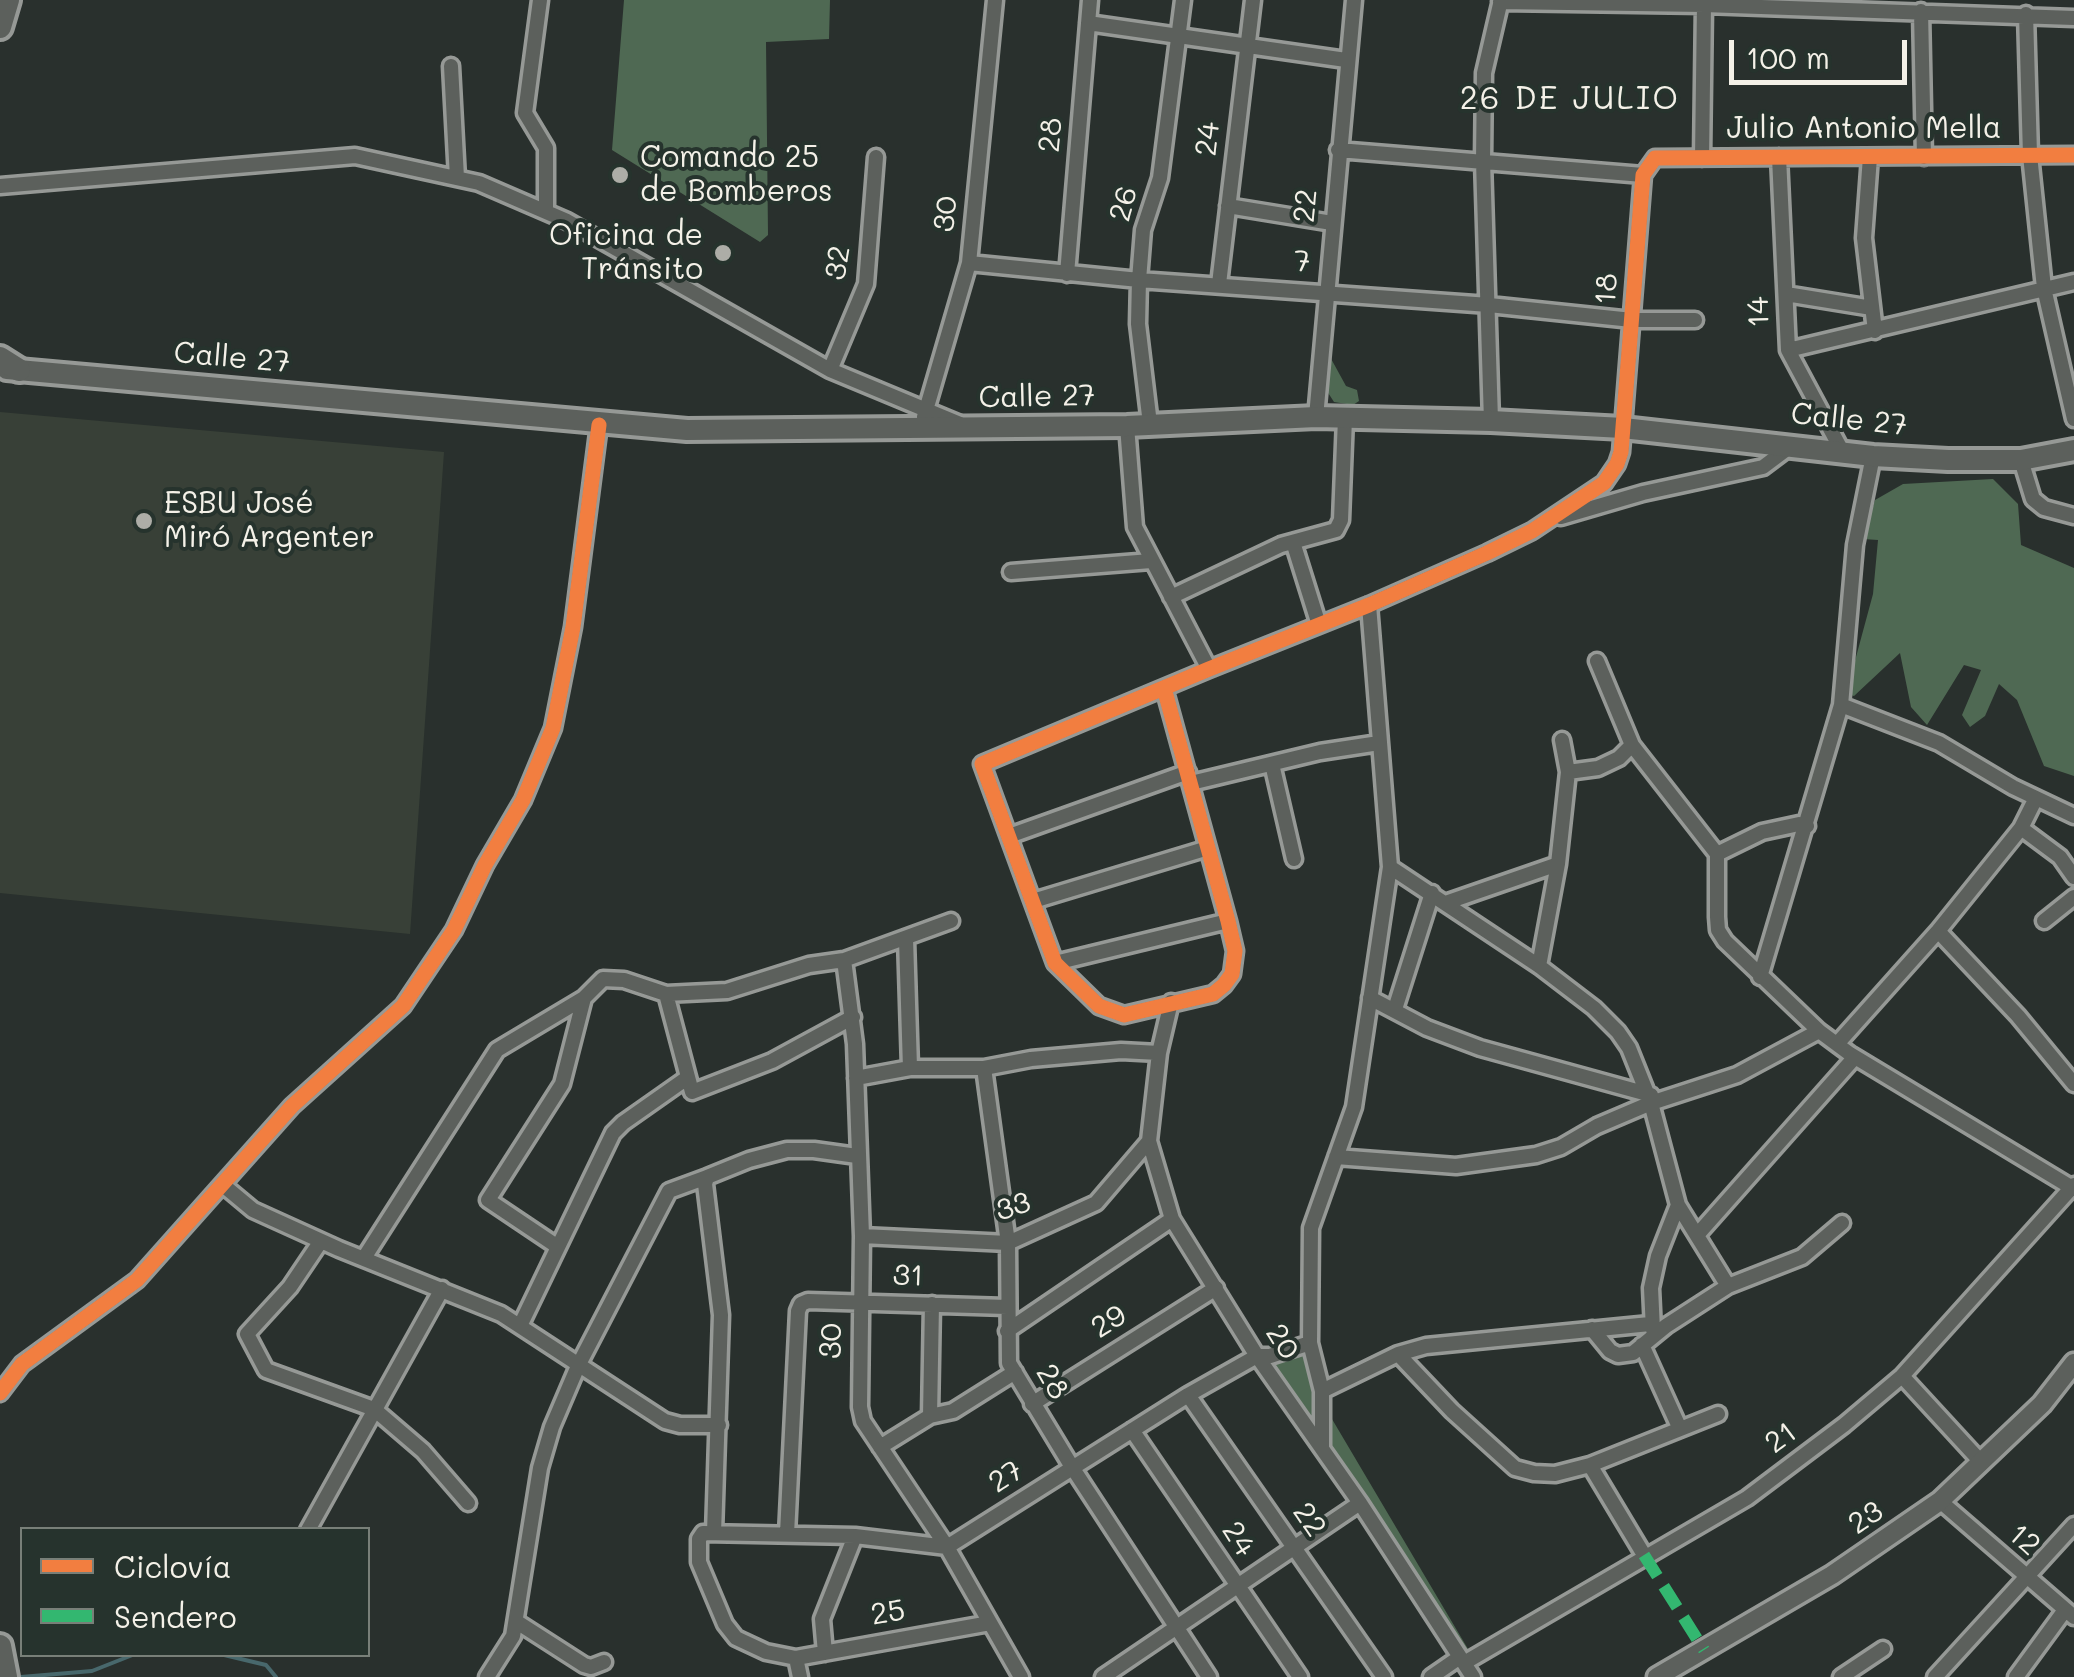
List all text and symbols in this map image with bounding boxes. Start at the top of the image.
scale bar [1734,20,1912,82]
text: 100 m [1746,37,1830,77]
district label: 26 DE JULIO [1460,80,1680,118]
street label: Julio Antonio Mella [1727,111,2001,147]
street label: 28 [1032,116,1070,154]
street label: 24 [1188,120,1228,158]
place label: Comando 25 de Bomberos [640,140,833,210]
marker: Comando 25 de Bomberos [609,164,631,186]
street label: 26 [1102,183,1146,225]
street label: 22 [1287,188,1325,224]
street label: 30 [926,194,966,234]
place label: Oficina de Tránsito [549,218,703,288]
marker: Oficina de Tránsito [712,242,734,264]
street label: 32 [818,243,858,283]
street label: 7 [1292,243,1312,281]
street label: 18 [1588,272,1626,306]
street label: 14 [1740,296,1778,328]
street label: Calle 27 [172,335,292,381]
street label: Calle 27 [978,378,1096,416]
street label: Calle 27 [1789,396,1909,444]
place label: ESBU José Miró Argenter [164,486,375,556]
marker: ESBU José Miró Argenter [133,510,155,532]
street label: 33 [991,1184,1035,1230]
street label: 31 [892,1257,924,1295]
street label: 29 [1085,1298,1133,1346]
street label: 20 [1257,1317,1307,1367]
street label: 30 [814,1323,850,1359]
street label: 28 [1028,1358,1076,1406]
street label: 21 [1758,1415,1804,1461]
street label: 27 [982,1453,1030,1501]
street label: 23 [1842,1493,1890,1543]
street label: 22 [1285,1496,1333,1544]
street label: 24 [1214,1515,1262,1563]
street label: 12 [2001,1517,2047,1563]
legend [20,1527,370,1657]
text: Ciclovía [114,1546,232,1586]
street label: 25 [868,1592,908,1634]
text: Sendero [114,1596,237,1636]

